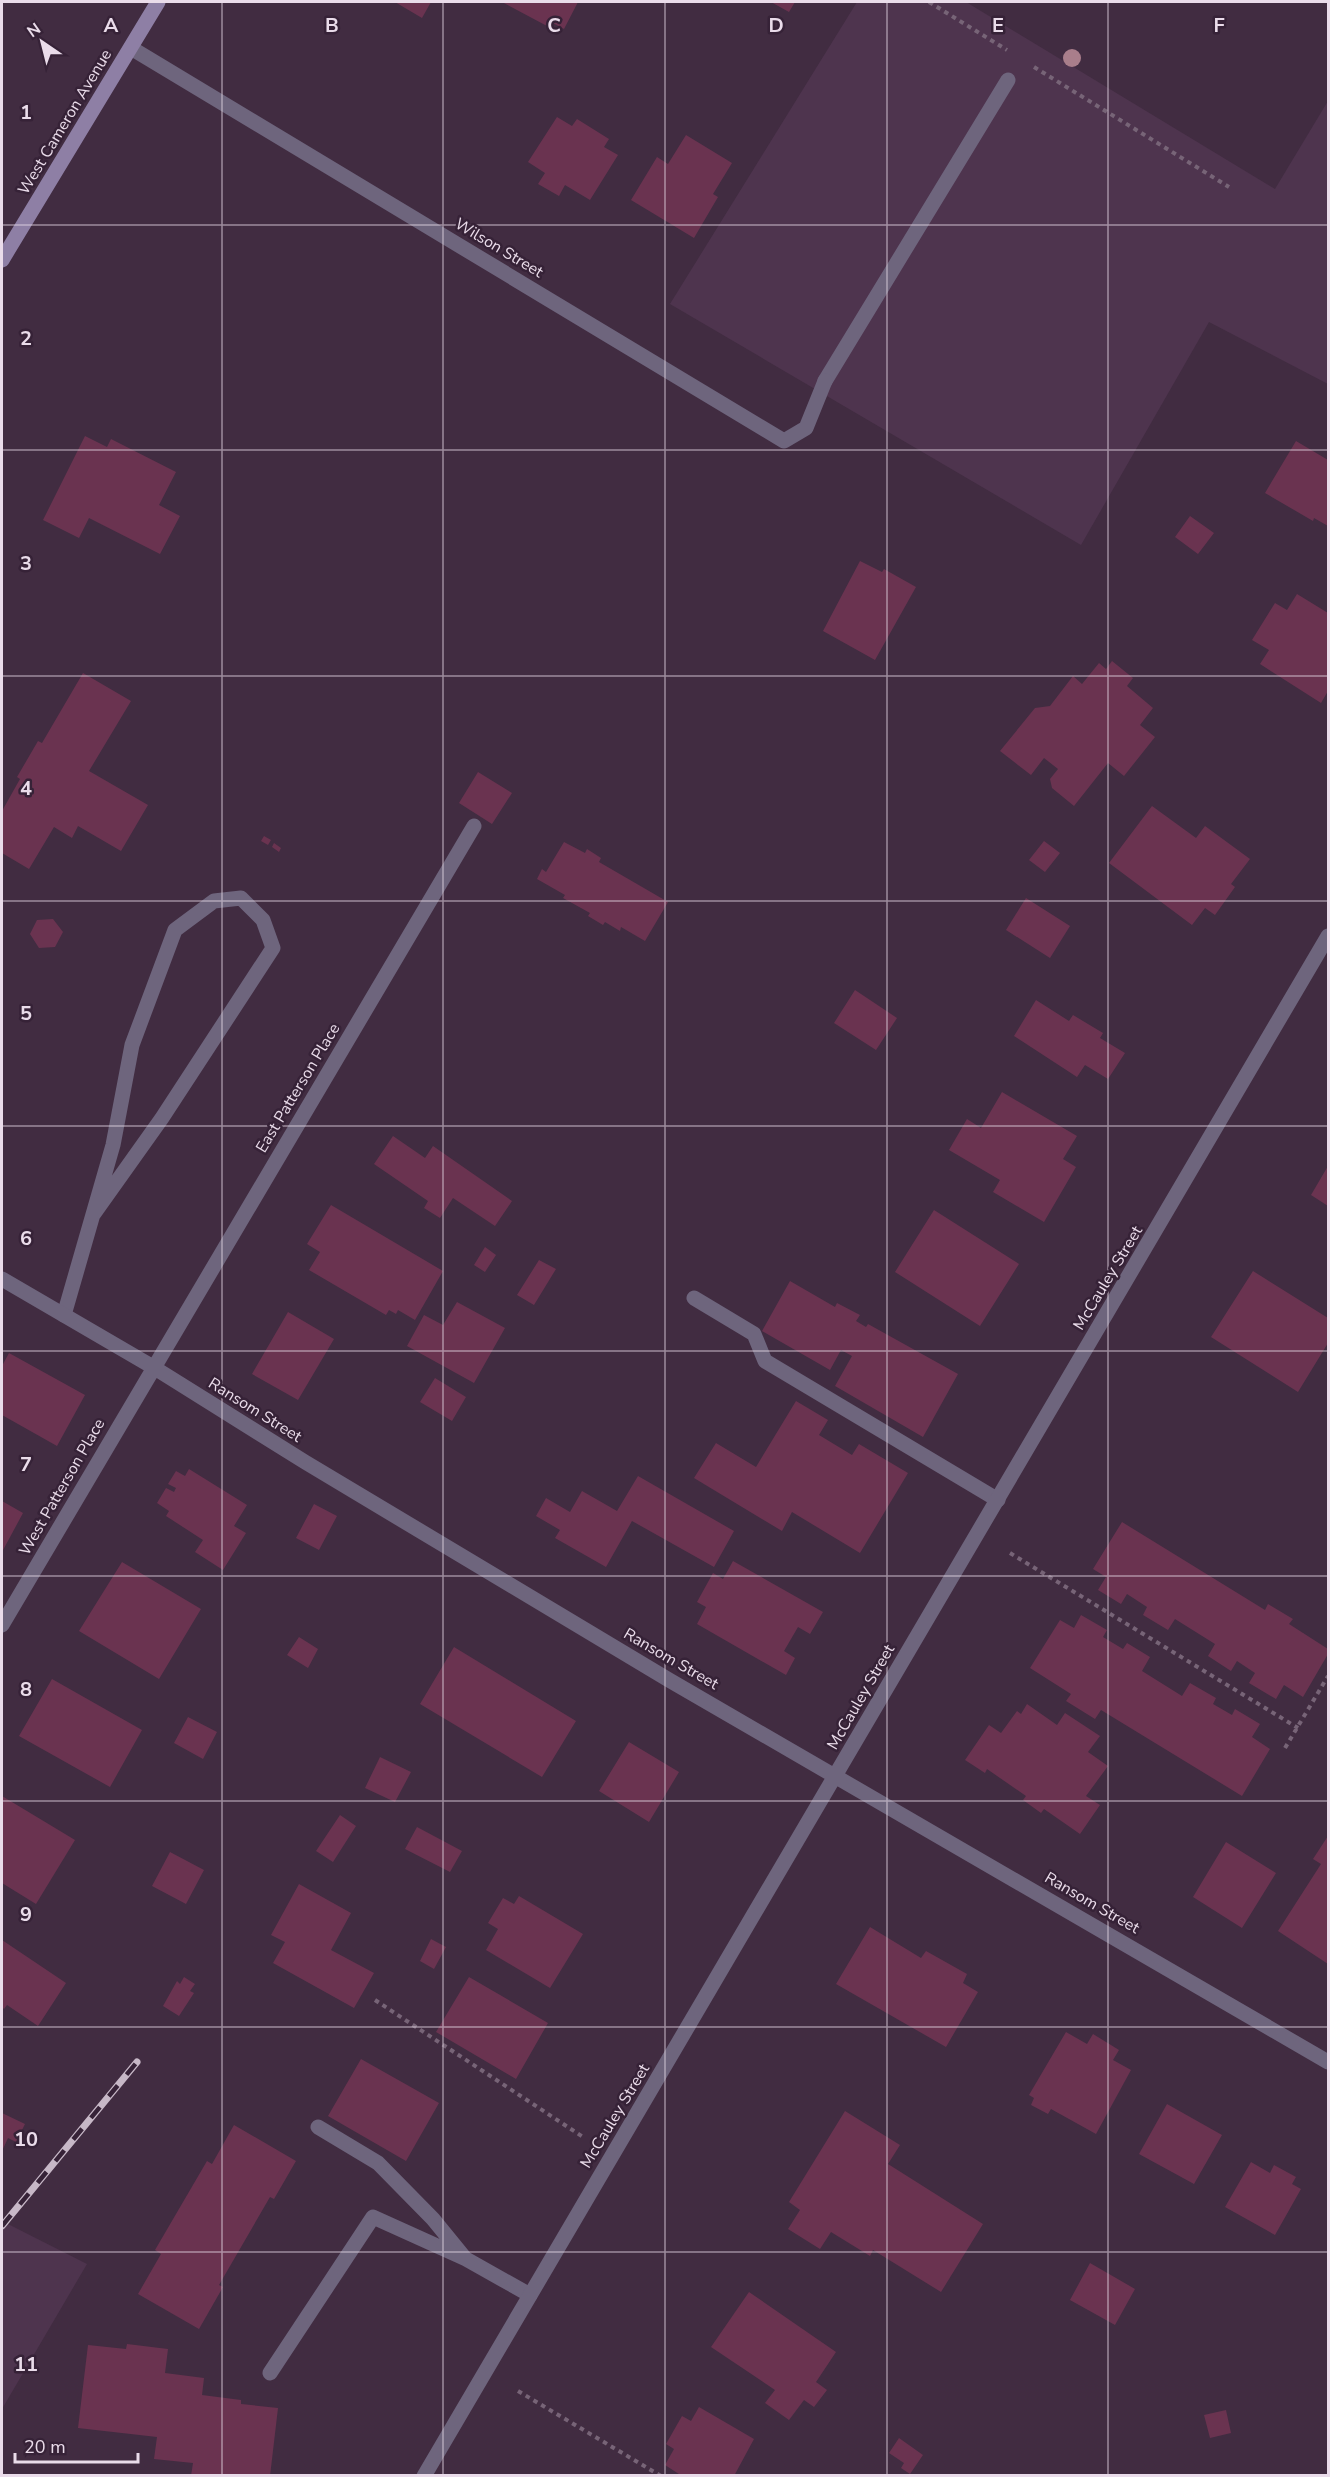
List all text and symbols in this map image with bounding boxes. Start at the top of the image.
north arrow [12,12,72,72]
text: A [104,12,119,39]
text: B [325,12,339,39]
text: C [547,12,561,39]
text: D [768,12,784,39]
text: E [992,12,1004,39]
text: F [1213,12,1225,39]
text: N [23,18,45,43]
street label: West Cameron Avenue [13,45,117,199]
text: 1 [20,99,32,126]
street label: Wilson Street [451,213,548,283]
text: 2 [20,325,32,352]
text: 3 [20,550,32,577]
text: 4 [20,775,32,802]
text: 5 [20,1000,32,1027]
street label: East Patterson Place [251,1019,345,1157]
street label: McCauley Street [1068,1221,1148,1334]
text: 6 [20,1225,32,1252]
street label: Ransom Street [204,1373,306,1448]
street label: West Patterson Place [14,1415,110,1559]
text: 7 [20,1451,32,1478]
street label: Ransom Street [619,1623,723,1695]
street label: McCauley Street [822,1640,900,1754]
text: 8 [20,1676,32,1703]
street label: Ransom Street [1040,1867,1144,1939]
text: 9 [20,1901,32,1928]
street label: McCauley Street [575,2059,655,2172]
text: 10 [14,2126,38,2153]
text: 11 [14,2351,38,2378]
scale bar [15,2426,138,2464]
text: 20 m [24,2435,66,2459]

